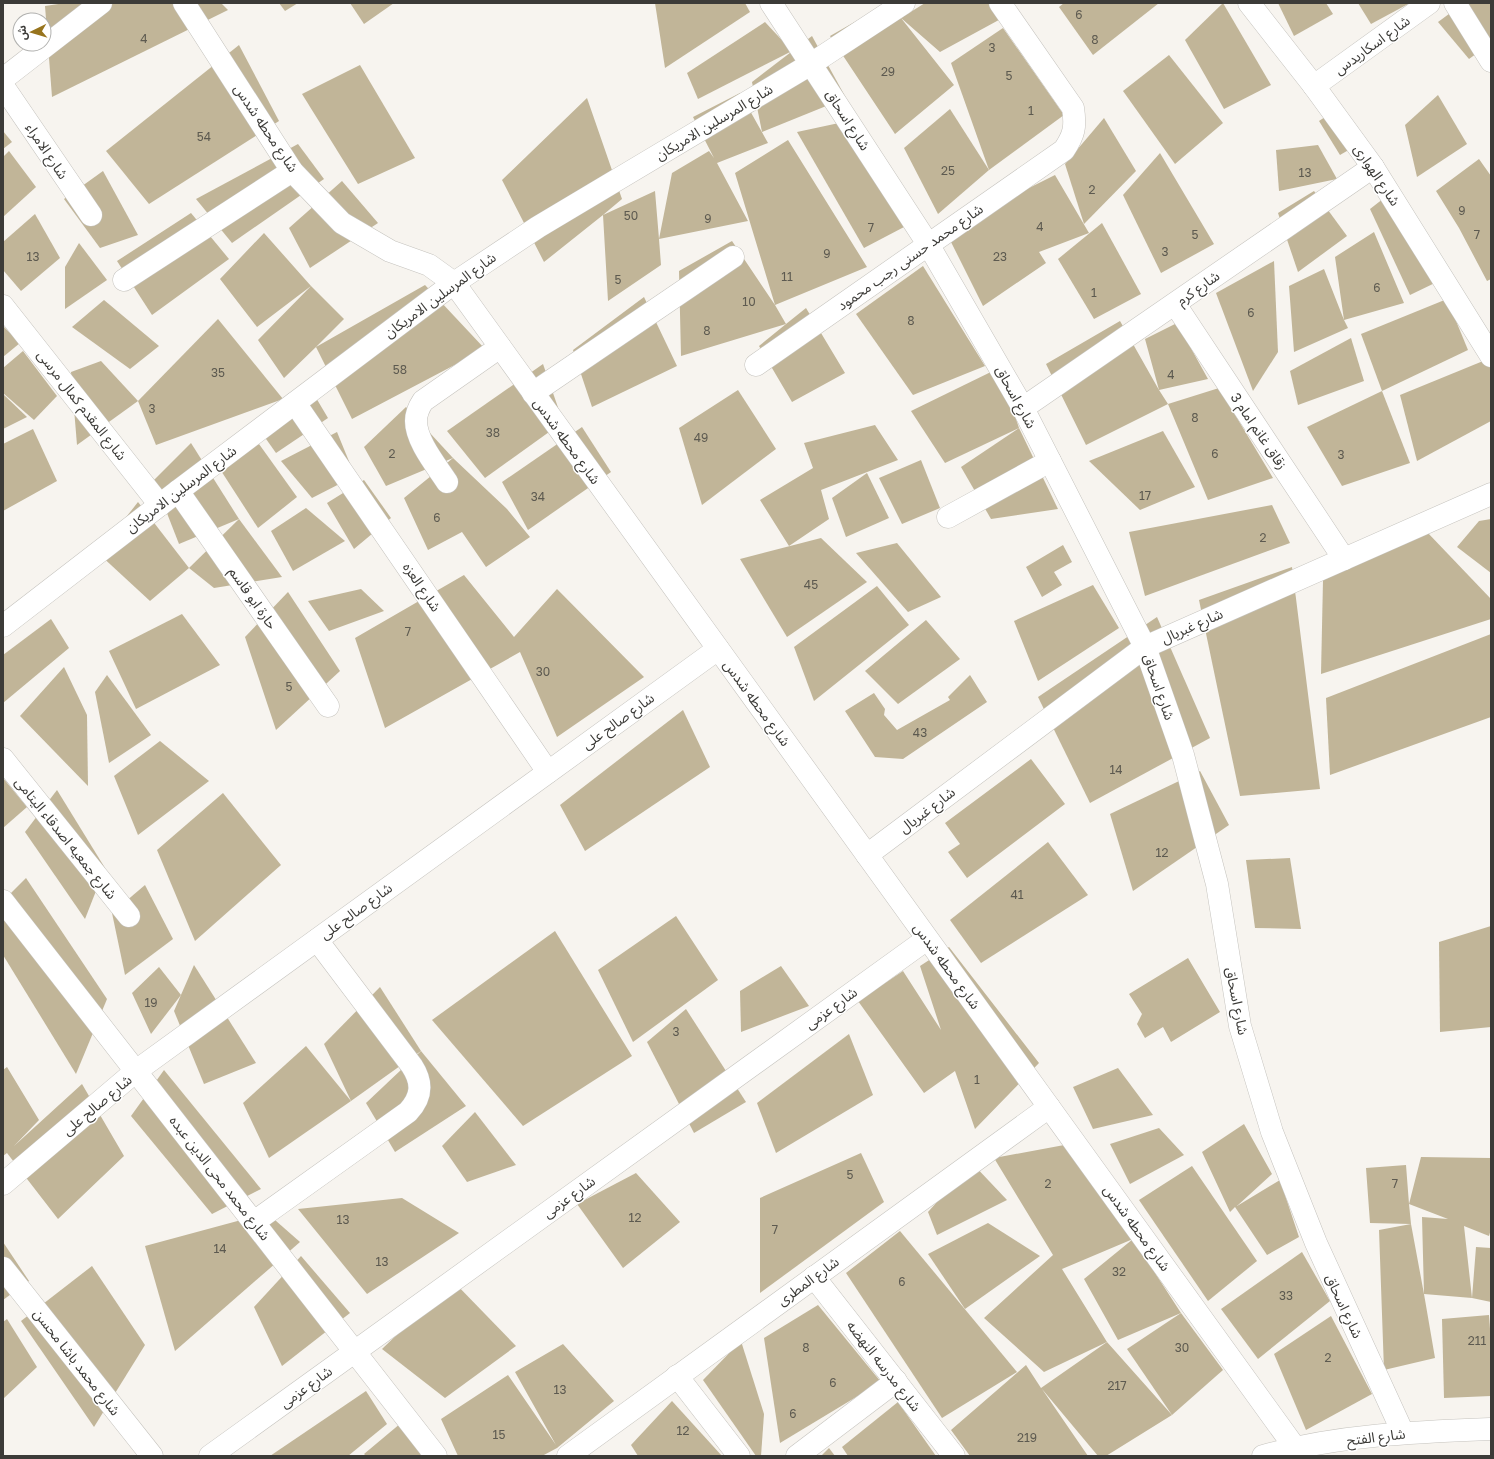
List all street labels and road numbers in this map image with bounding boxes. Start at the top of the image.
street label: شارع اسكاريدس [1330,11,1415,80]
street label: شارع محطه شدس [228,80,302,177]
street label: شارع المرسلين الامريكان [652,80,777,166]
street label: شارع اسحاق [820,86,874,155]
street label: شارع الامراء [20,119,72,184]
street label: شارع الهوارى [1348,141,1404,210]
street label: شارع محمد حسنى رجب محمود [834,200,988,316]
street label: شارع المرسلين الامريكان [380,248,501,343]
street label: شارع كرم [1173,267,1224,311]
street label: شارع المقدم كمال مرسى [32,346,131,465]
street label: شارع اسحاق [990,362,1041,432]
street label: زقاق غانم امام 3 [1225,389,1291,474]
street label: شارع محطه شدس [528,394,604,489]
street label: شارع المرسلين الامريكان [122,441,241,538]
street label: شارع العزه [397,559,445,616]
street label: حارة ابو قاسم [223,563,281,634]
street label: شارع غبريال [1158,604,1227,649]
street label: شارع اسحاق [1137,651,1179,723]
street label: شارع محطه شدس [718,656,794,751]
street label: شارع صالح على [578,689,659,755]
street label: شارع جمعيه اصدقاء اليتامى [10,773,121,904]
street label: شارع غبريال [895,783,960,839]
street label: شارع صالح على [316,879,397,945]
street label: شارع محطه شدس [908,919,984,1014]
street label: شارع اسحاق [1220,965,1252,1037]
street label: شارع عزمى [801,983,862,1035]
street label: شارع صالح على [59,1071,137,1141]
street label: شارع محمد محى الدين عبده [164,1112,274,1245]
street label: شارع عزمى [539,1172,600,1224]
street label: شارع محطه شدس [1098,1181,1174,1276]
street label: شارع المطرى [774,1253,844,1311]
street label: شارع اسحاق [1319,1271,1367,1342]
street label: شارع محمد باشا محسن [28,1305,124,1420]
street label: شارع مدرسه النهضه [841,1317,925,1416]
street label: شارع عزمى [276,1362,337,1414]
street label: شارع الفتح [1346,1424,1407,1452]

